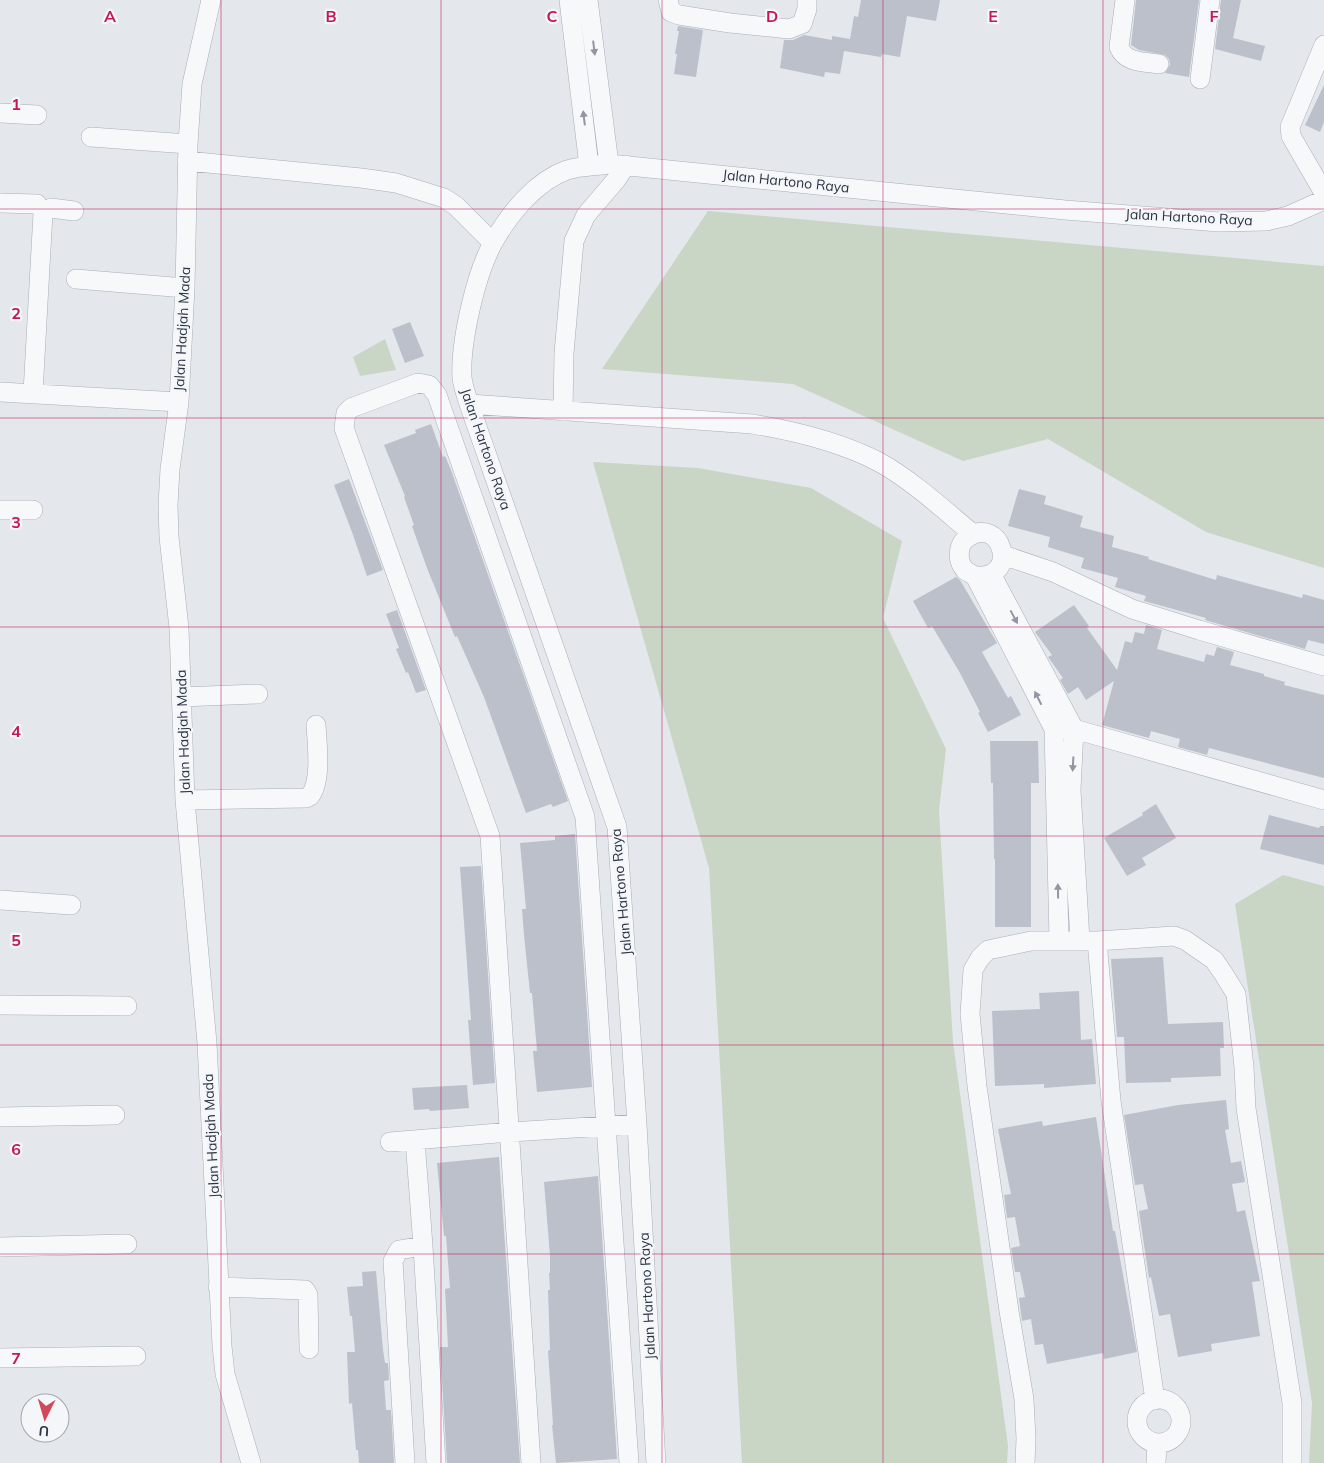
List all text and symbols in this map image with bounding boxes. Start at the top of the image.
text: A [104,6,116,26]
text: B [325,6,337,26]
text: C [547,6,558,26]
text: D [766,6,778,26]
text: E [988,6,998,26]
text: F [1209,6,1219,26]
one-way arrow [590,41,598,57]
text: 1 [11,94,21,114]
one-way arrow [580,109,588,125]
street label: Jalan Hartono Raya [722,165,850,197]
street label: Jalan Hartono Raya [1125,205,1253,229]
street label: Jalan Hadjah Mada [170,266,194,392]
text: 2 [11,303,21,323]
street label: Jalan Hartono Raya [457,386,515,512]
text: 3 [11,512,21,532]
one-way arrow [1010,610,1018,624]
street label: Jalan Hadjah Mada [172,669,194,795]
one-way arrow [1034,691,1042,705]
text: 4 [11,721,21,741]
one-way arrow [1068,757,1076,773]
street label: Jalan Hartono Raya [606,828,636,956]
one-way arrow [1054,883,1062,899]
text: 5 [11,930,21,950]
street label: Jalan Hadjah Mada [199,1073,223,1199]
text: 6 [11,1139,21,1159]
street label: Jalan Hartono Raya [635,1232,659,1360]
text: 7 [11,1348,21,1368]
north arrow [20,1393,70,1443]
text: U [38,1422,50,1440]

